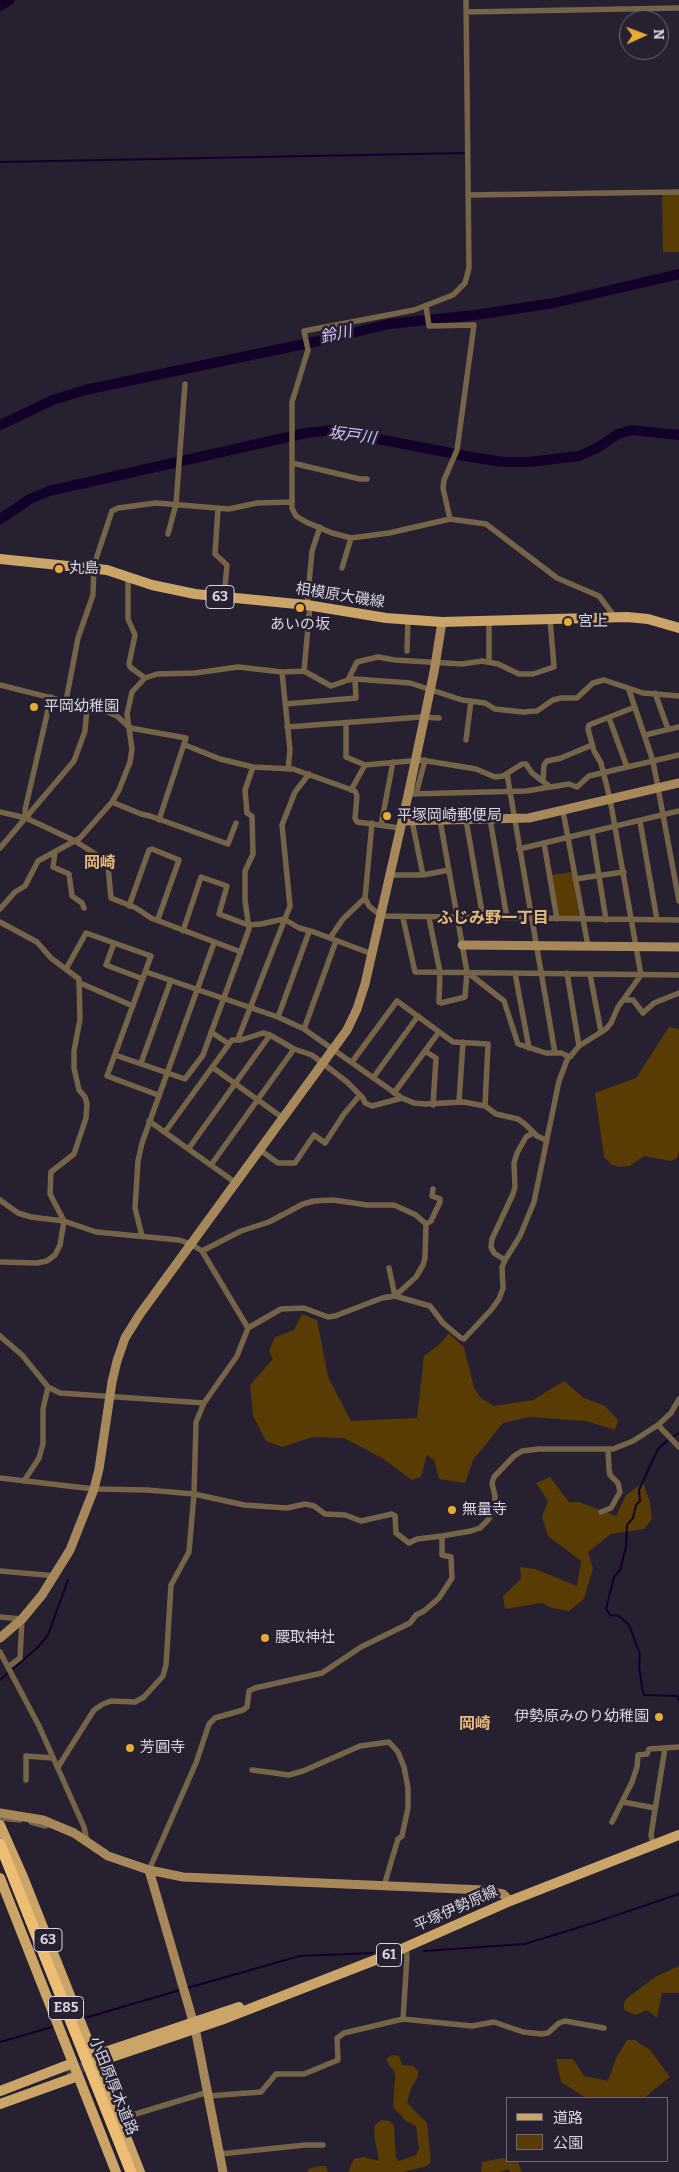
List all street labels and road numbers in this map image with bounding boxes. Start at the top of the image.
street label: 相模原大磯線 [294,580,386,612]
road number: 63 [206,586,234,608]
street label: 平塚伊勢原線 [411,1882,501,1936]
road number: 63 [34,1928,62,1952]
road number: 61 [376,1944,402,1966]
road number: E85 [48,1996,84,2020]
street label: 小田原厚木道路 [85,2034,141,2138]

